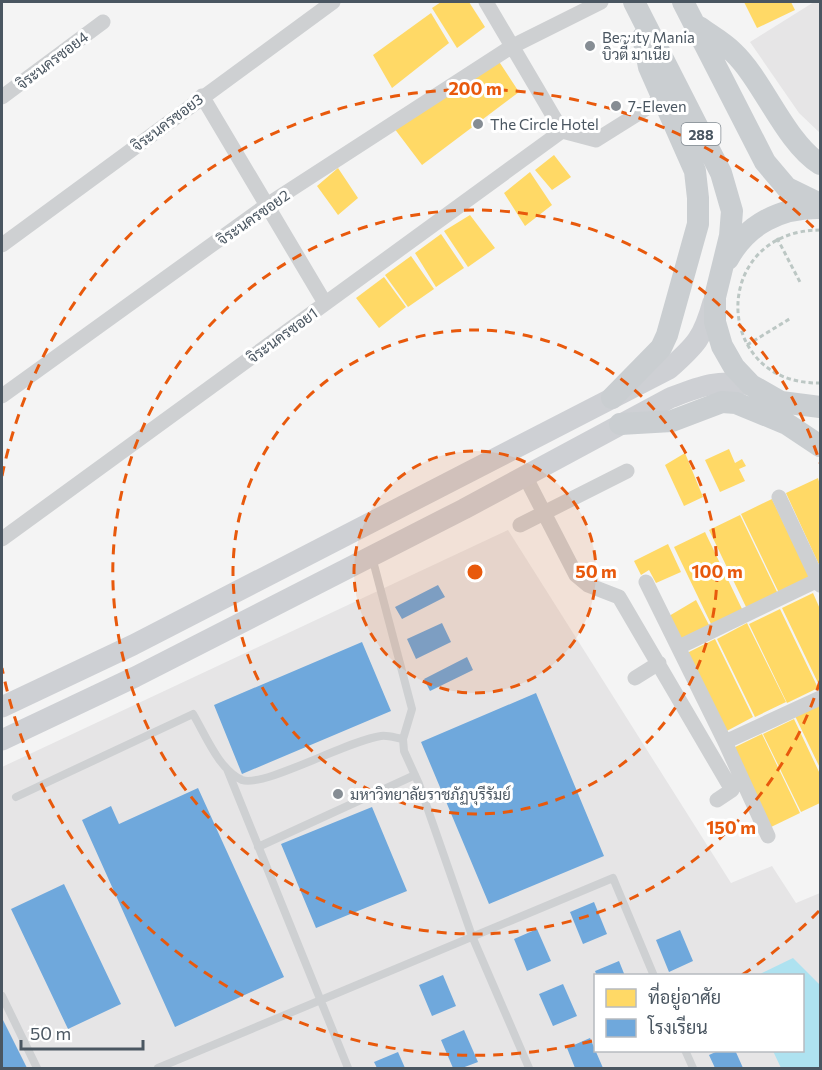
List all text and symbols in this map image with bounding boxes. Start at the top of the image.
street label: จิระนครซอย4 [13,27,91,93]
place label: Beauty Mania บิวตี้ มาเนีย [602,28,695,63]
marker: Beauty Mania บิวตี้ มาเนีย [583,39,597,53]
text: 200 m [448,77,502,99]
street label: จิระนครซอย3 [128,89,206,155]
place label: 7-Eleven [628,97,687,115]
marker: 7-Eleven [609,99,623,113]
place label: The Circle Hotel [490,115,599,133]
marker: The Circle Hotel [471,117,485,131]
road number: 288 [682,123,720,145]
street label: จิระนครซอย2 [213,185,293,249]
street label: จิระนครซอย1 [243,303,321,367]
text: 50 m [575,560,617,582]
text: 100 m [691,560,743,582]
centre of rings [465,562,485,582]
place label: มหาวิทยาลัยราชภัฏบุรีรัมย์ [350,785,511,806]
marker: มหาวิทยาลัยราชภัฏบุรีรัมย์ [331,787,345,801]
text: 150 m [706,816,756,838]
legend [594,974,804,1052]
text: ที่อยู่อาศัย [648,982,721,1011]
scale bar [21,1013,142,1051]
text: โรงเรียน [647,1015,708,1038]
text: 50 m [30,1022,71,1044]

